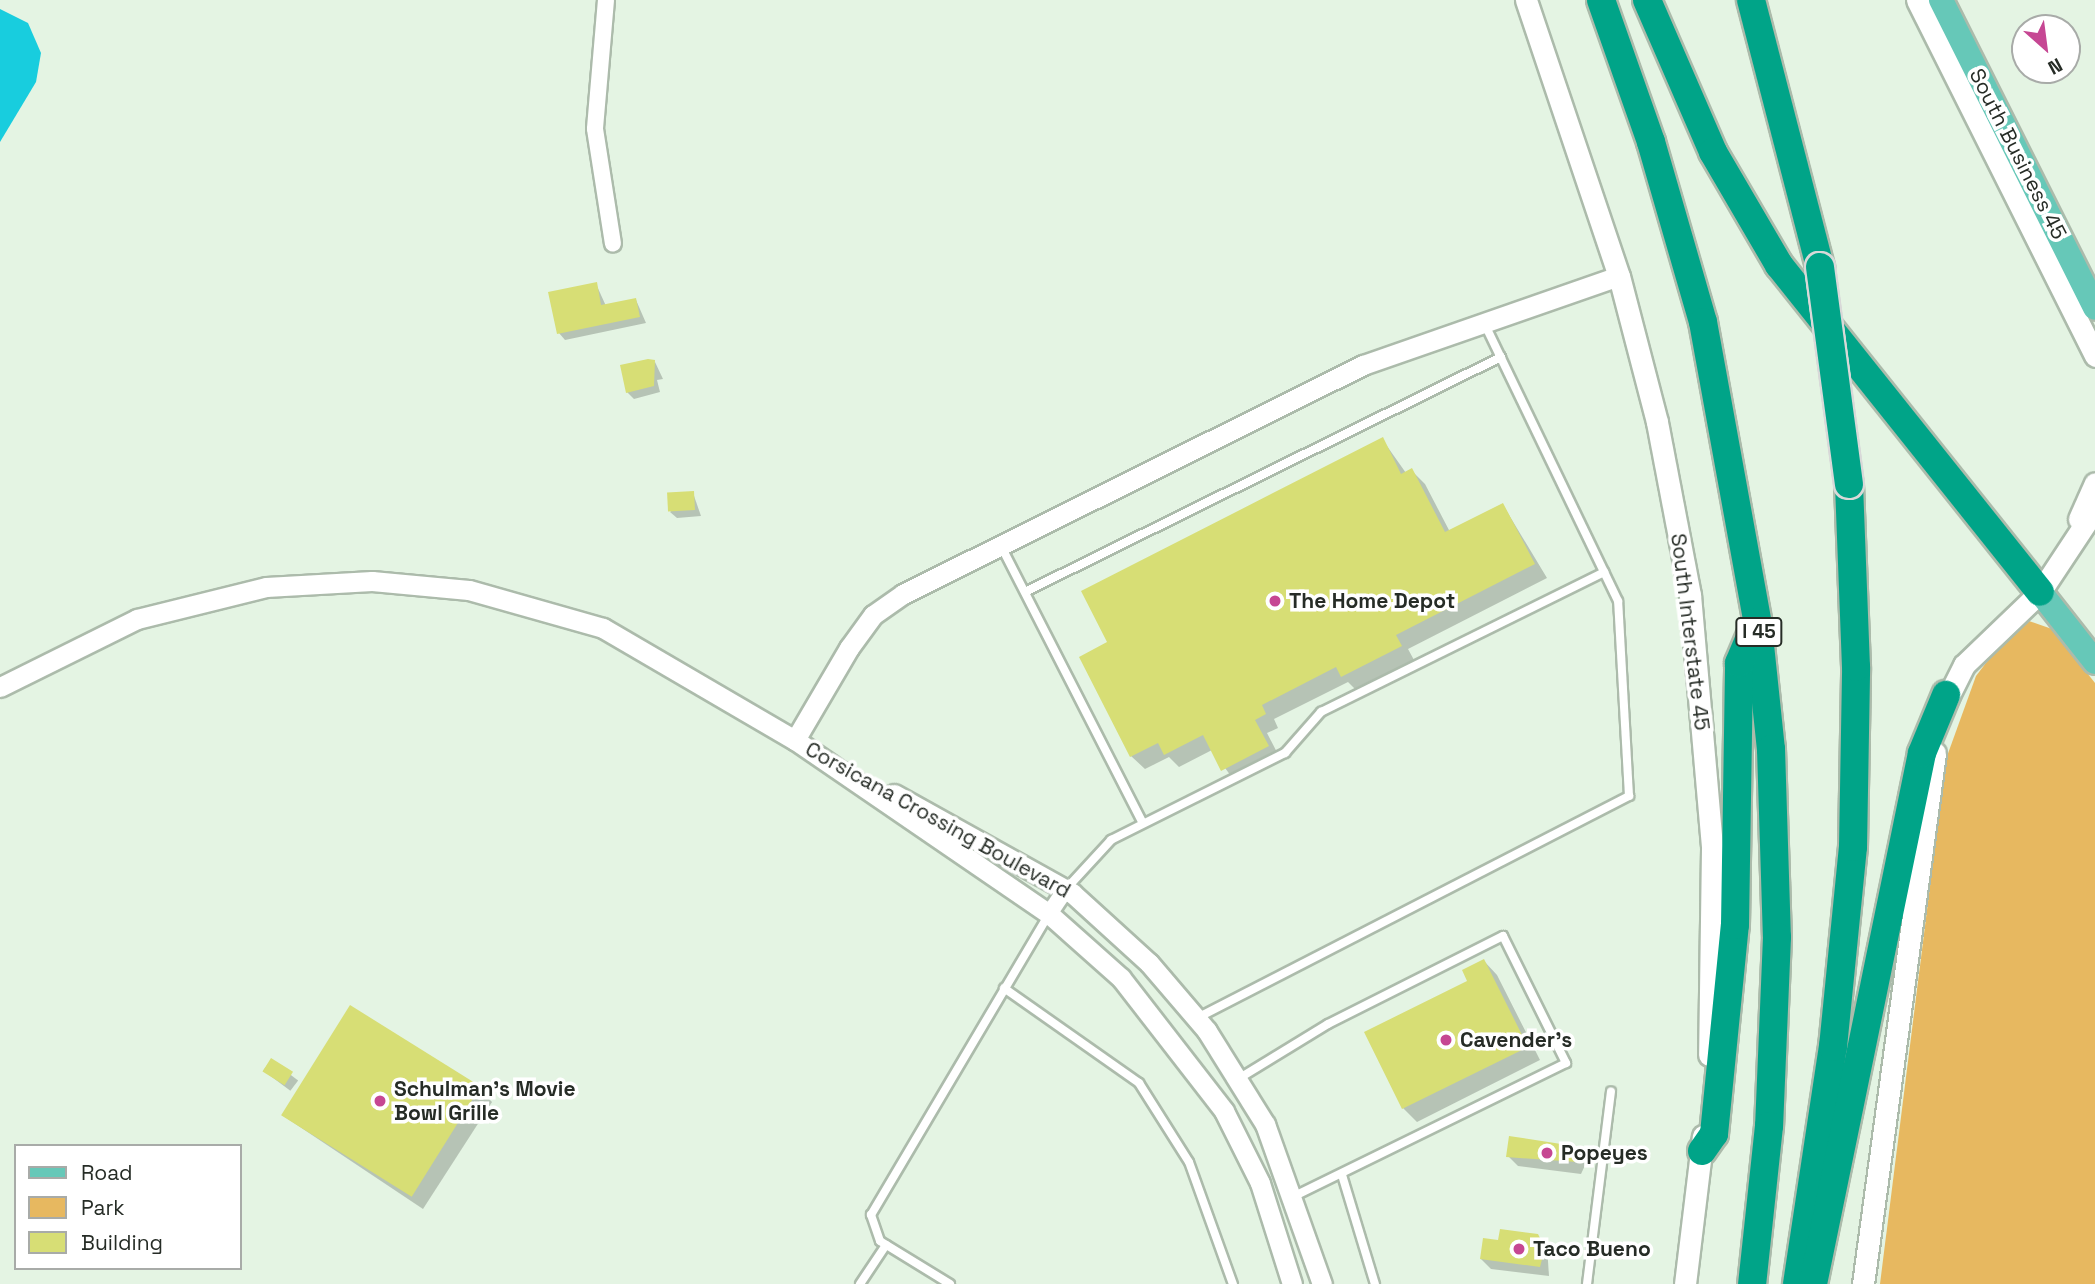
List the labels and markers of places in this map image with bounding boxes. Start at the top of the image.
place label: The Home Depot [1289,588,1455,614]
marker: The Home Depot [1267,593,1283,609]
place label: Cavender's [1460,1027,1572,1053]
marker: Cavender's [1438,1032,1454,1048]
place label: Schulman's Movie Bowl Grille [394,1076,576,1126]
marker: Schulman's Movie Bowl Grille [372,1093,388,1109]
place label: Popeyes [1561,1140,1648,1166]
marker: Popeyes [1539,1145,1555,1161]
place label: Taco Bueno [1533,1236,1651,1262]
marker: Taco Bueno [1511,1241,1527,1257]

